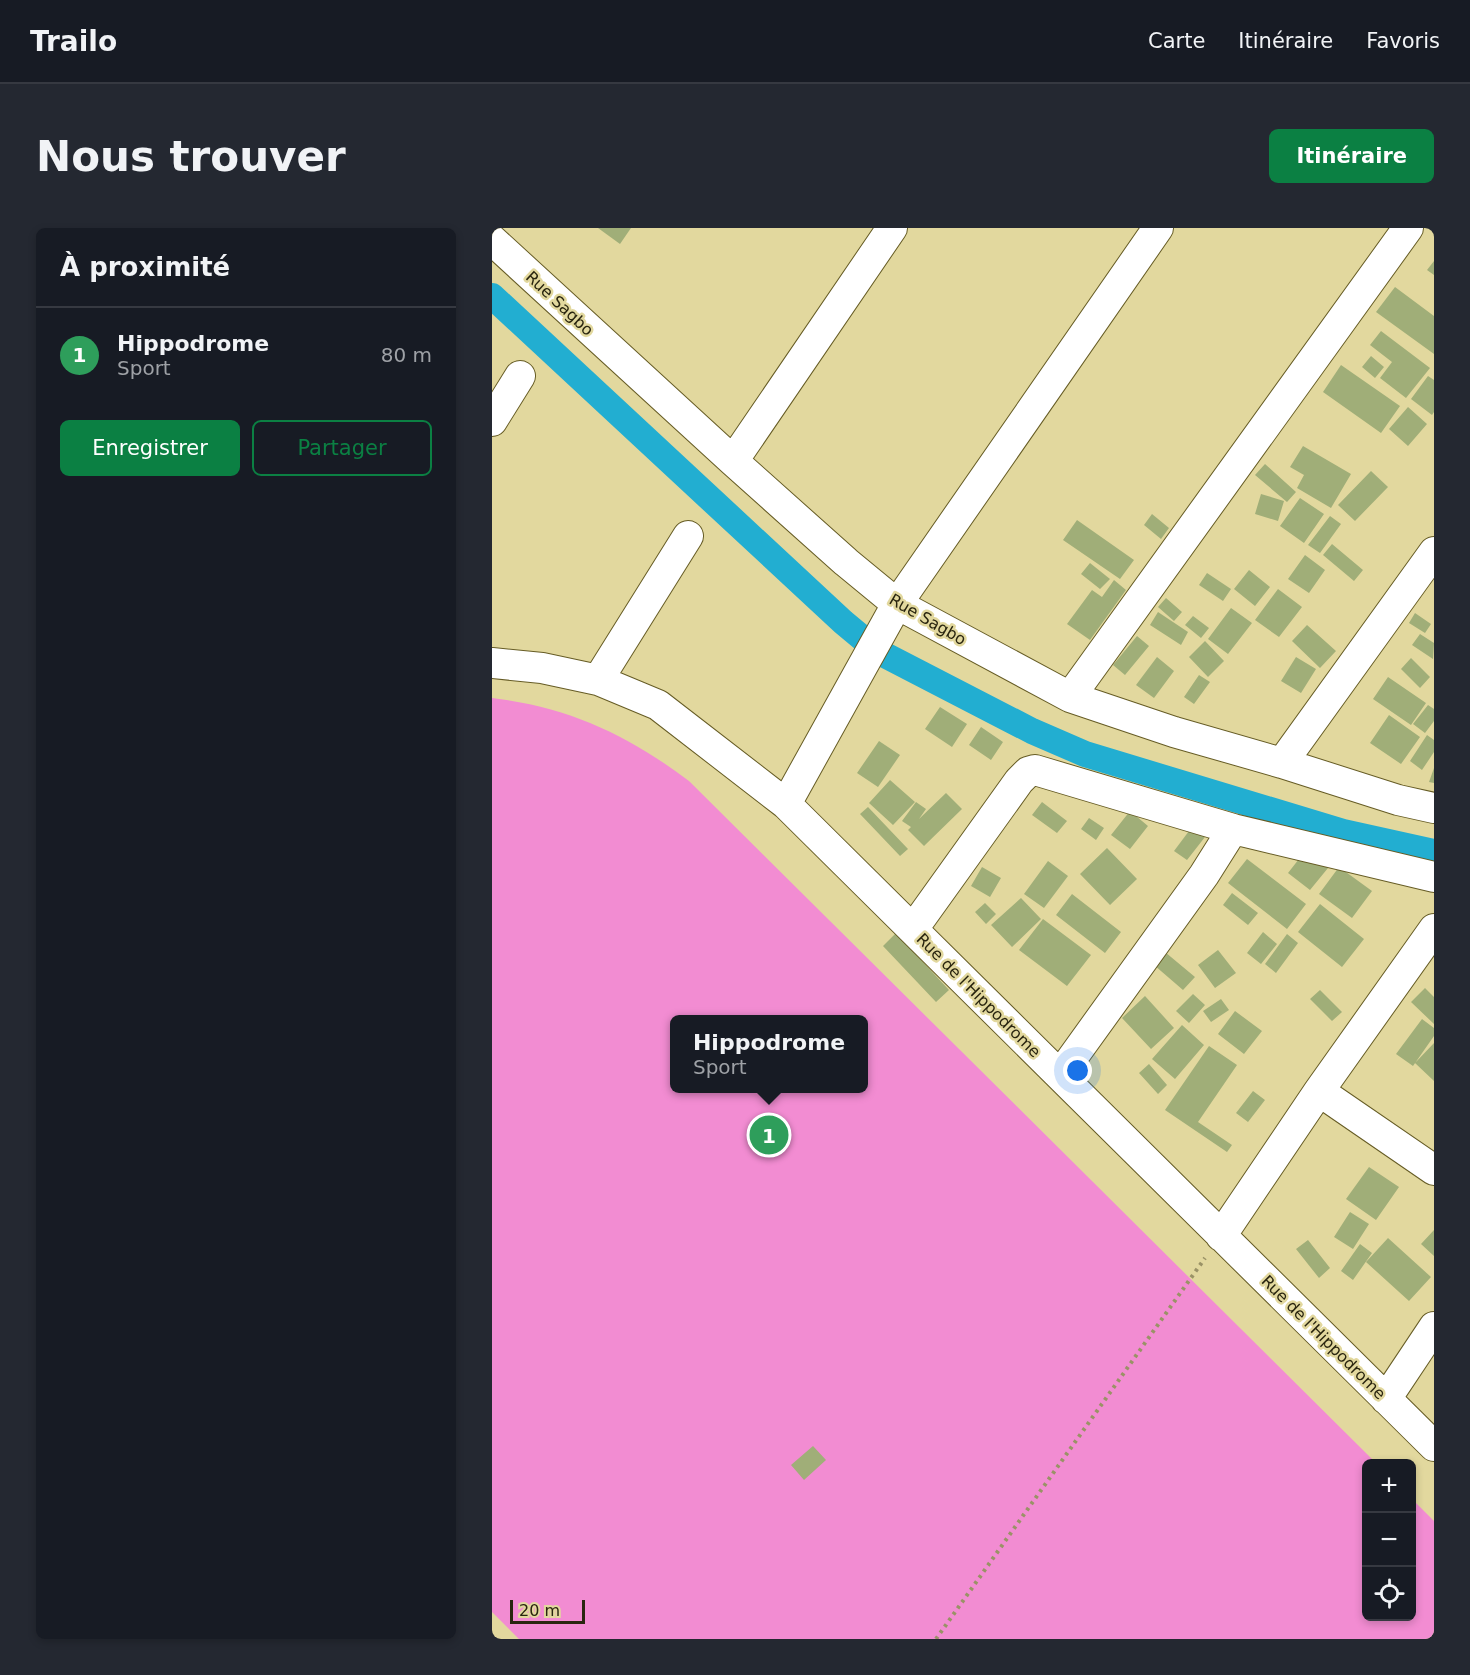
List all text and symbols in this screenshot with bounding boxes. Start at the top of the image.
text: Trailo [30,25,117,58]
text: Carte [1148,29,1205,53]
text: Itinéraire [1238,29,1333,53]
text: Favoris [1366,29,1440,53]
button: Itinéraire [1269,129,1434,183]
text: Nous trouver [36,132,346,181]
text: À proximité [60,252,230,282]
street label: Rue Sagbo [522,267,597,339]
text: Hippodrome [117,331,269,356]
text: 1 [73,343,86,367]
text: 80 m [381,343,432,367]
text: Sport [117,356,171,380]
button: Enregistrer [60,420,240,476]
button: Partager [252,420,432,476]
street label: Rue Sagbo [886,590,970,649]
street label: Rue de l'Hippodrome [913,929,1045,1061]
popup [670,1015,868,1093]
text: Hippodrome [693,1030,845,1055]
text: Sport [693,1055,747,1079]
your location [1063,1056,1092,1085]
pin: 1 [750,1112,788,1158]
street label: Rue de l'Hippodrome [1258,1271,1390,1403]
map controls [1362,1459,1416,1621]
button: + [1362,1459,1416,1513]
button: − [1362,1513,1416,1567]
button: locate [1362,1567,1416,1621]
scale bar [510,1597,585,1624]
text: 20 m [519,1601,560,1620]

